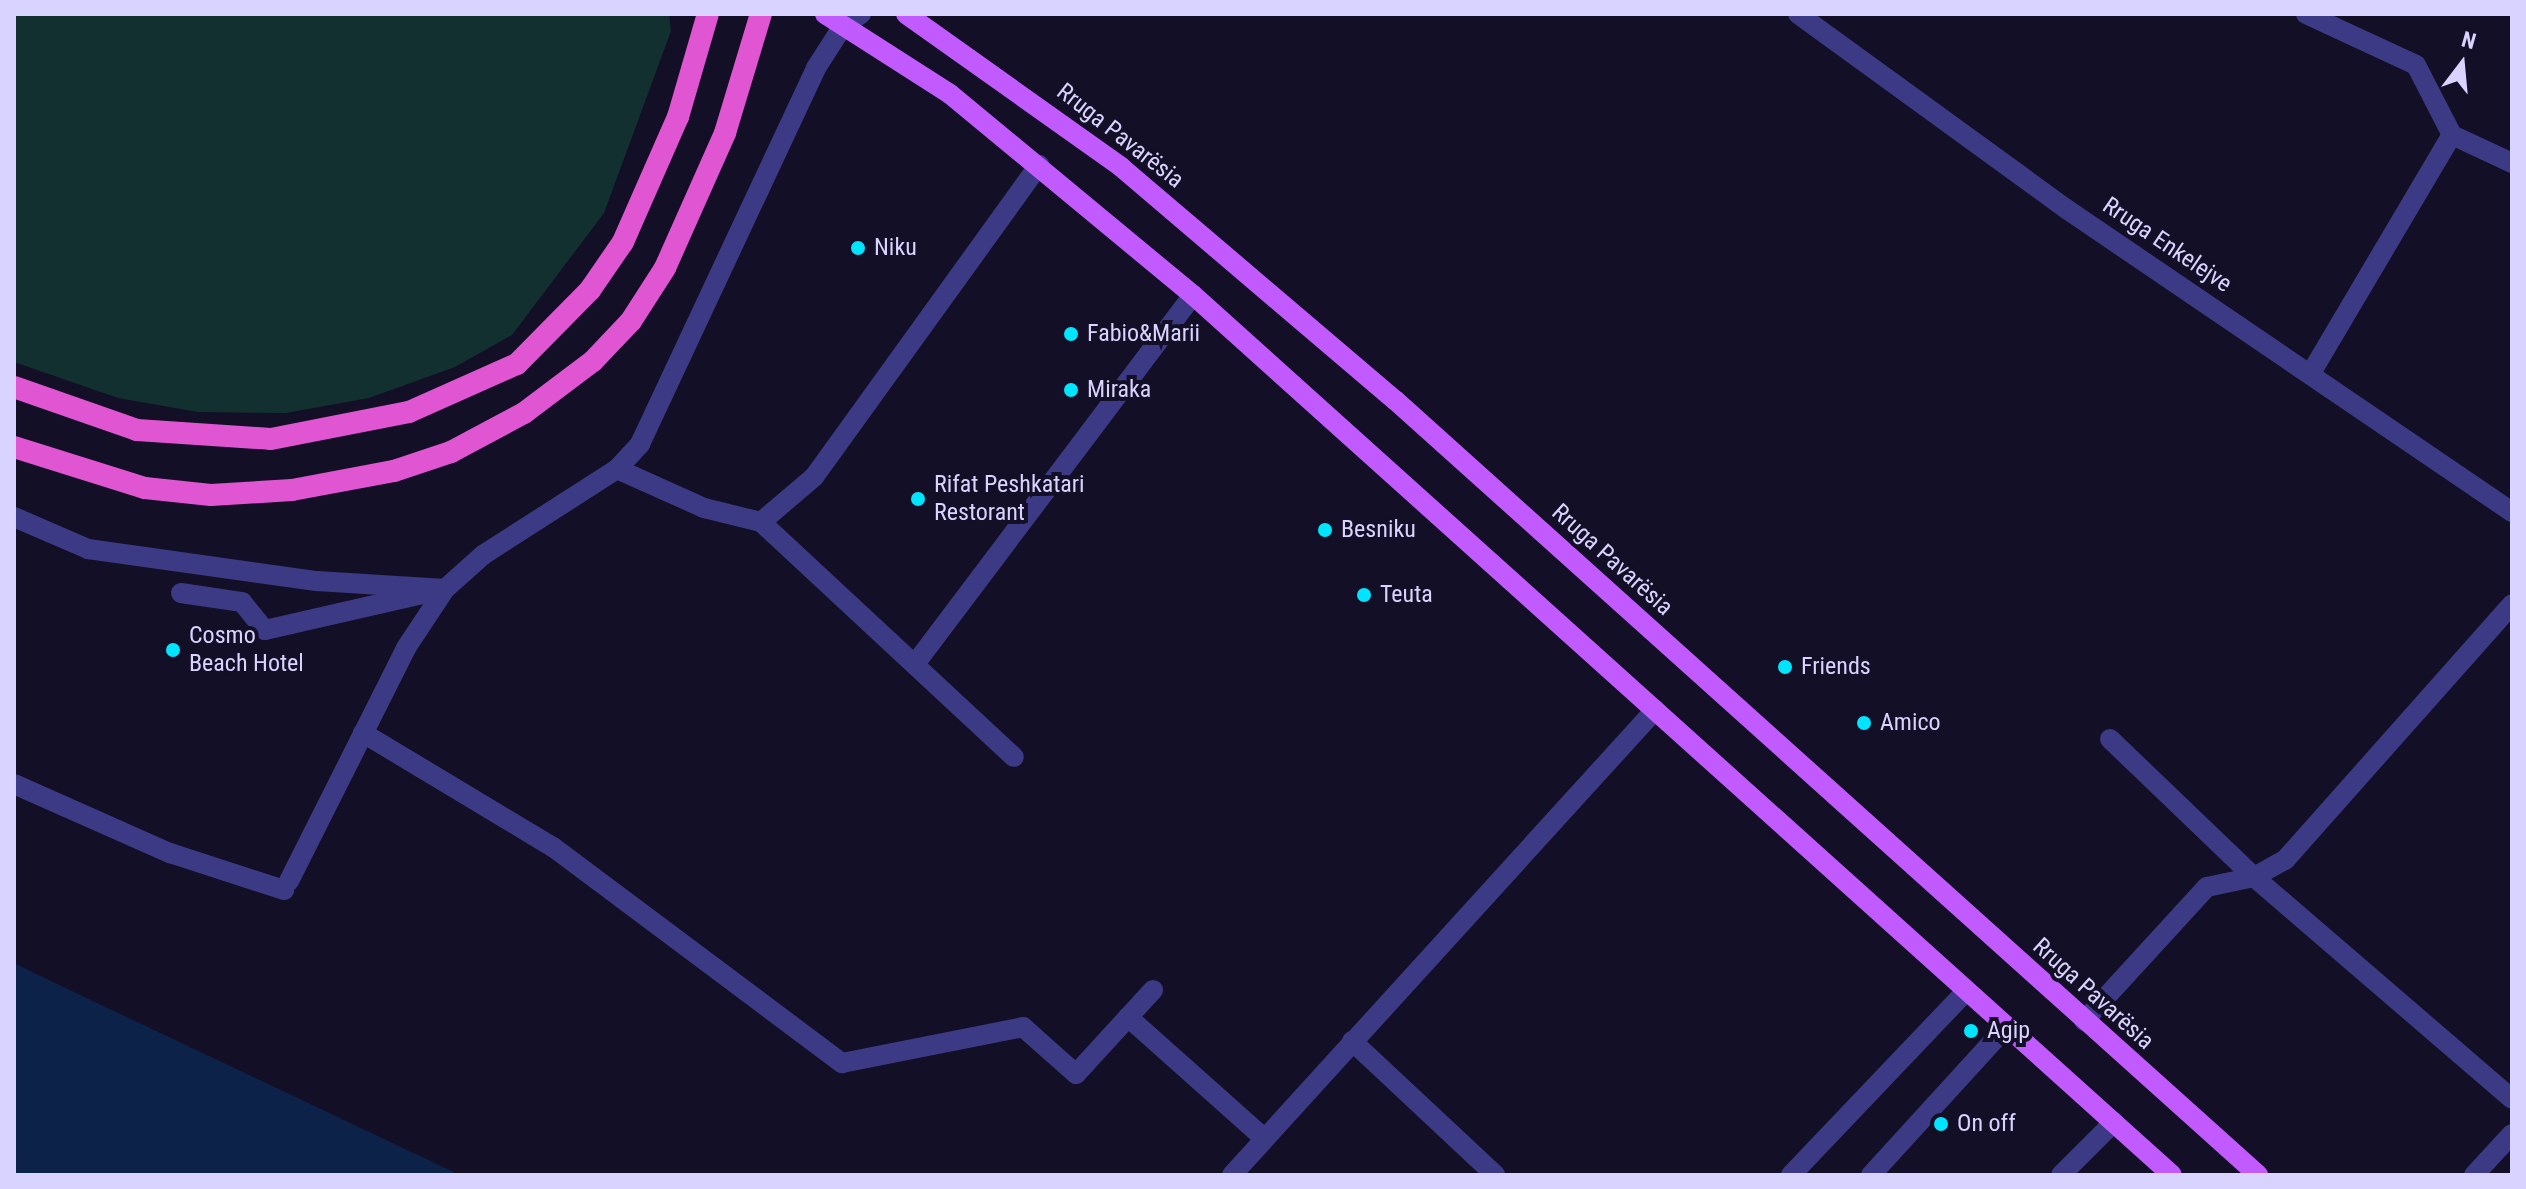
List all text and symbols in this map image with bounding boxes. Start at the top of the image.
north arrow [2422,24,2502,104]
text: N [2459,27,2479,54]
street label: Rruga Pavarësia [1051,78,1189,194]
street label: Rruga Enkelejve [2097,191,2237,299]
place label: Niku [874,234,917,262]
marker: Niku [849,239,867,257]
place label: Fabio&Marii [1087,320,1200,348]
marker: Fabio&Marii [1062,325,1080,343]
place label: Miraka [1087,376,1151,404]
marker: Miraka [1062,381,1080,399]
place label: Rifat Peshkatari Restorant [934,471,1085,527]
marker: Rifat Peshkatari Restorant [909,490,927,508]
street label: Rruga Pavarësia [1546,498,1678,622]
place label: Besniku [1341,516,1416,544]
marker: Besniku [1316,521,1334,539]
place label: Teuta [1380,581,1433,609]
marker: Teuta [1355,586,1373,604]
place label: Cosmo Beach Hotel [189,622,304,678]
marker: Cosmo Beach Hotel [164,641,182,659]
place label: Friends [1801,653,1871,681]
marker: Friends [1776,658,1794,676]
place label: Amico [1880,709,1941,737]
marker: Amico [1855,714,1873,732]
street label: Rruga Pavarësia [2027,932,2159,1056]
place label: Agip [1987,1017,2030,1045]
marker: Agip [1962,1022,1980,1040]
place label: On off [1957,1110,2016,1138]
marker: On off [1932,1115,1950,1133]

